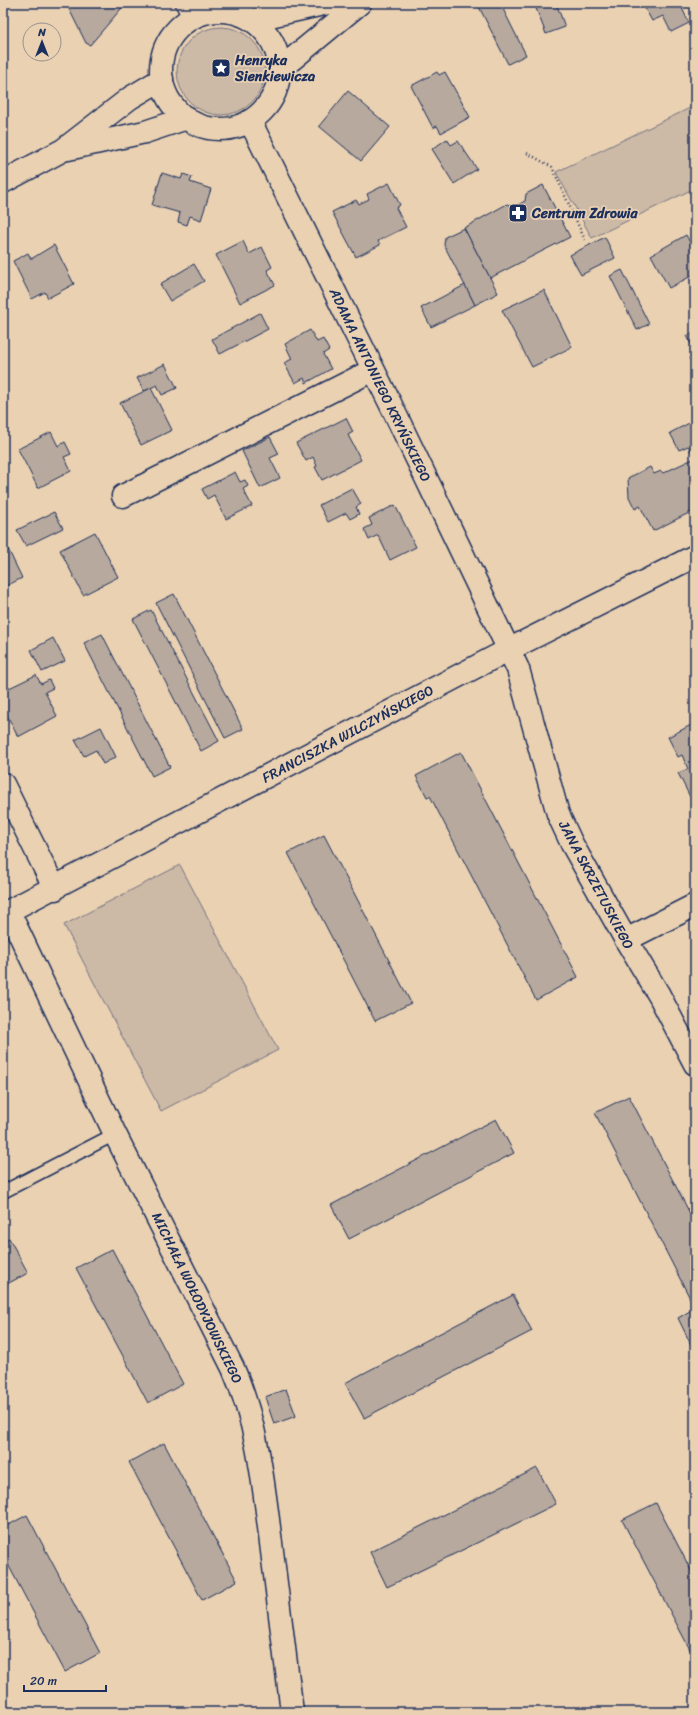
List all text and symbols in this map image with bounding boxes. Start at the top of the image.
north arrow [22,22,62,62]
text: N [37,23,46,42]
place label: Henryka Sienkiewicza [234,48,316,89]
place icon: Henryka Sienkiewicza [210,57,232,79]
place label: Centrum Zdrowia [531,201,638,226]
pharmacy icon: Centrum Zdrowia [507,202,529,224]
street label: ADAMA ANTONIEGO KRYŃSKIEGO [322,283,438,486]
street label: FRANCISZKA WILCZYŃSKIEGO [257,678,439,790]
street label: JANA SKRZETUSKIEGO [551,815,641,954]
street label: MICHAŁA WOŁODYJOWSKIEGO [144,1208,250,1388]
scale bar [24,1667,106,1693]
text: 20 m [30,1670,57,1692]

